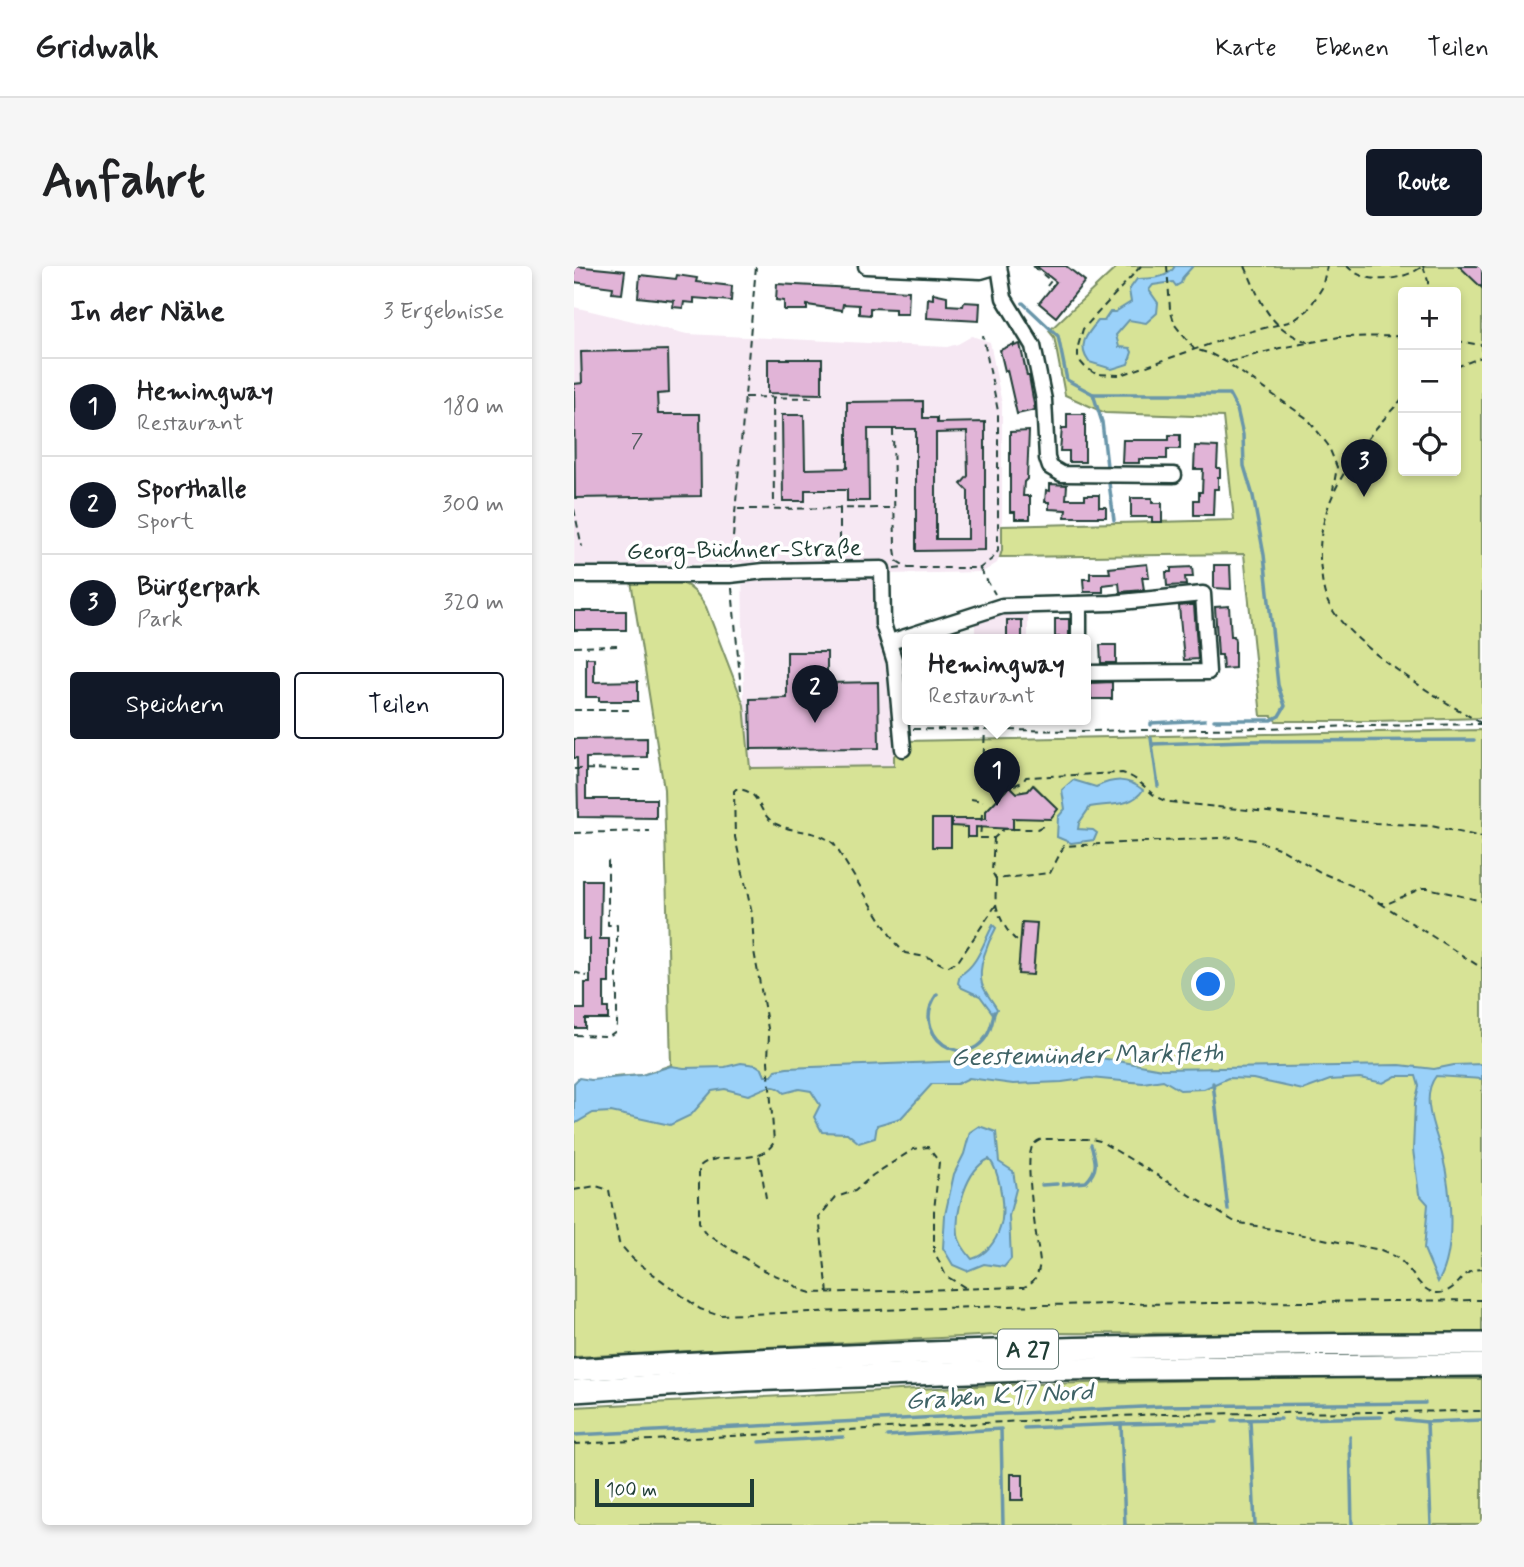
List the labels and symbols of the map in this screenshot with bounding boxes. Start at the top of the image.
house number: 7 [631,427,644,455]
pin: 3 [1341,439,1387,497]
street label: Georg-Büchner-Straße [626,533,862,570]
pin: 2 [792,665,838,723]
pin: 1 [974,748,1020,806]
your location [1191,967,1225,1001]
water label: Geestemünder Markfleth [950,1037,1224,1075]
road number: A 27 [998,1330,1058,1368]
water label: Graben K17 Nord [904,1375,1096,1419]
scale bar [595,1476,754,1508]

